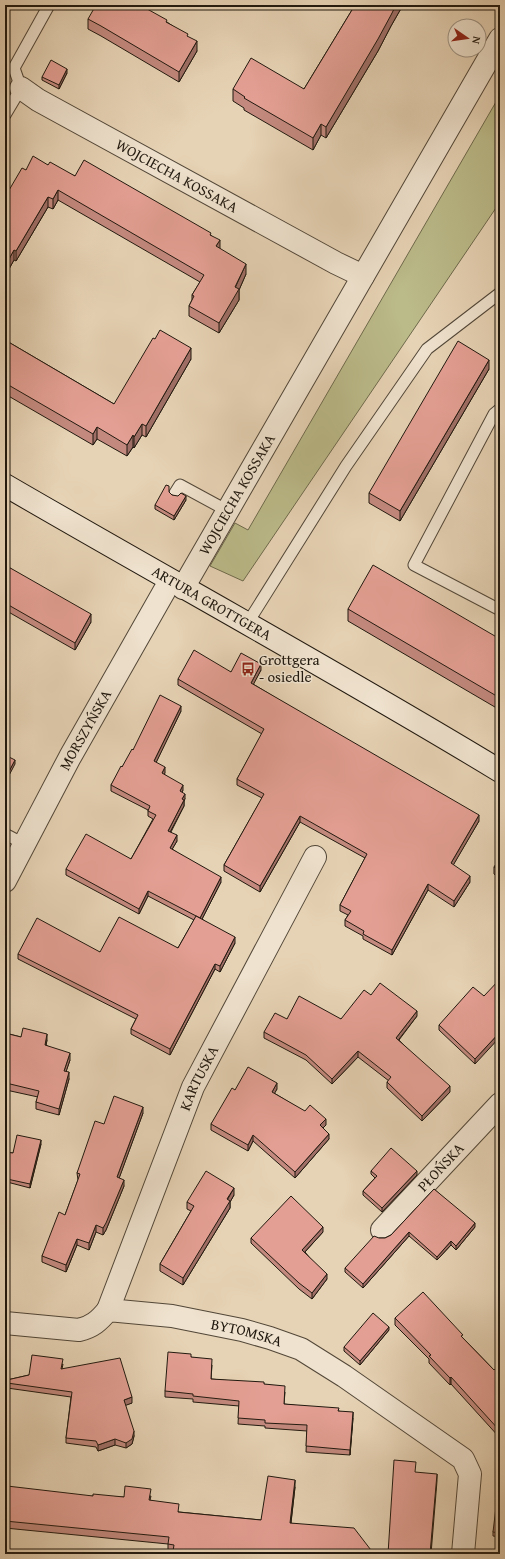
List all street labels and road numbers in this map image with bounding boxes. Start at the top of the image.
street label: WOJCIECHA KOSSAKA [112,133,242,217]
street label: WOJCIECHA KOSSAKA [193,430,280,559]
street label: ARTURA GROTTGERA [148,560,275,645]
street label: MORSZYŃSKA [54,686,116,774]
street label: KARTUSKA [174,1042,223,1114]
street label: PŁOŃSKA [412,1138,468,1196]
street label: BYTOMSKA [209,1313,285,1352]

